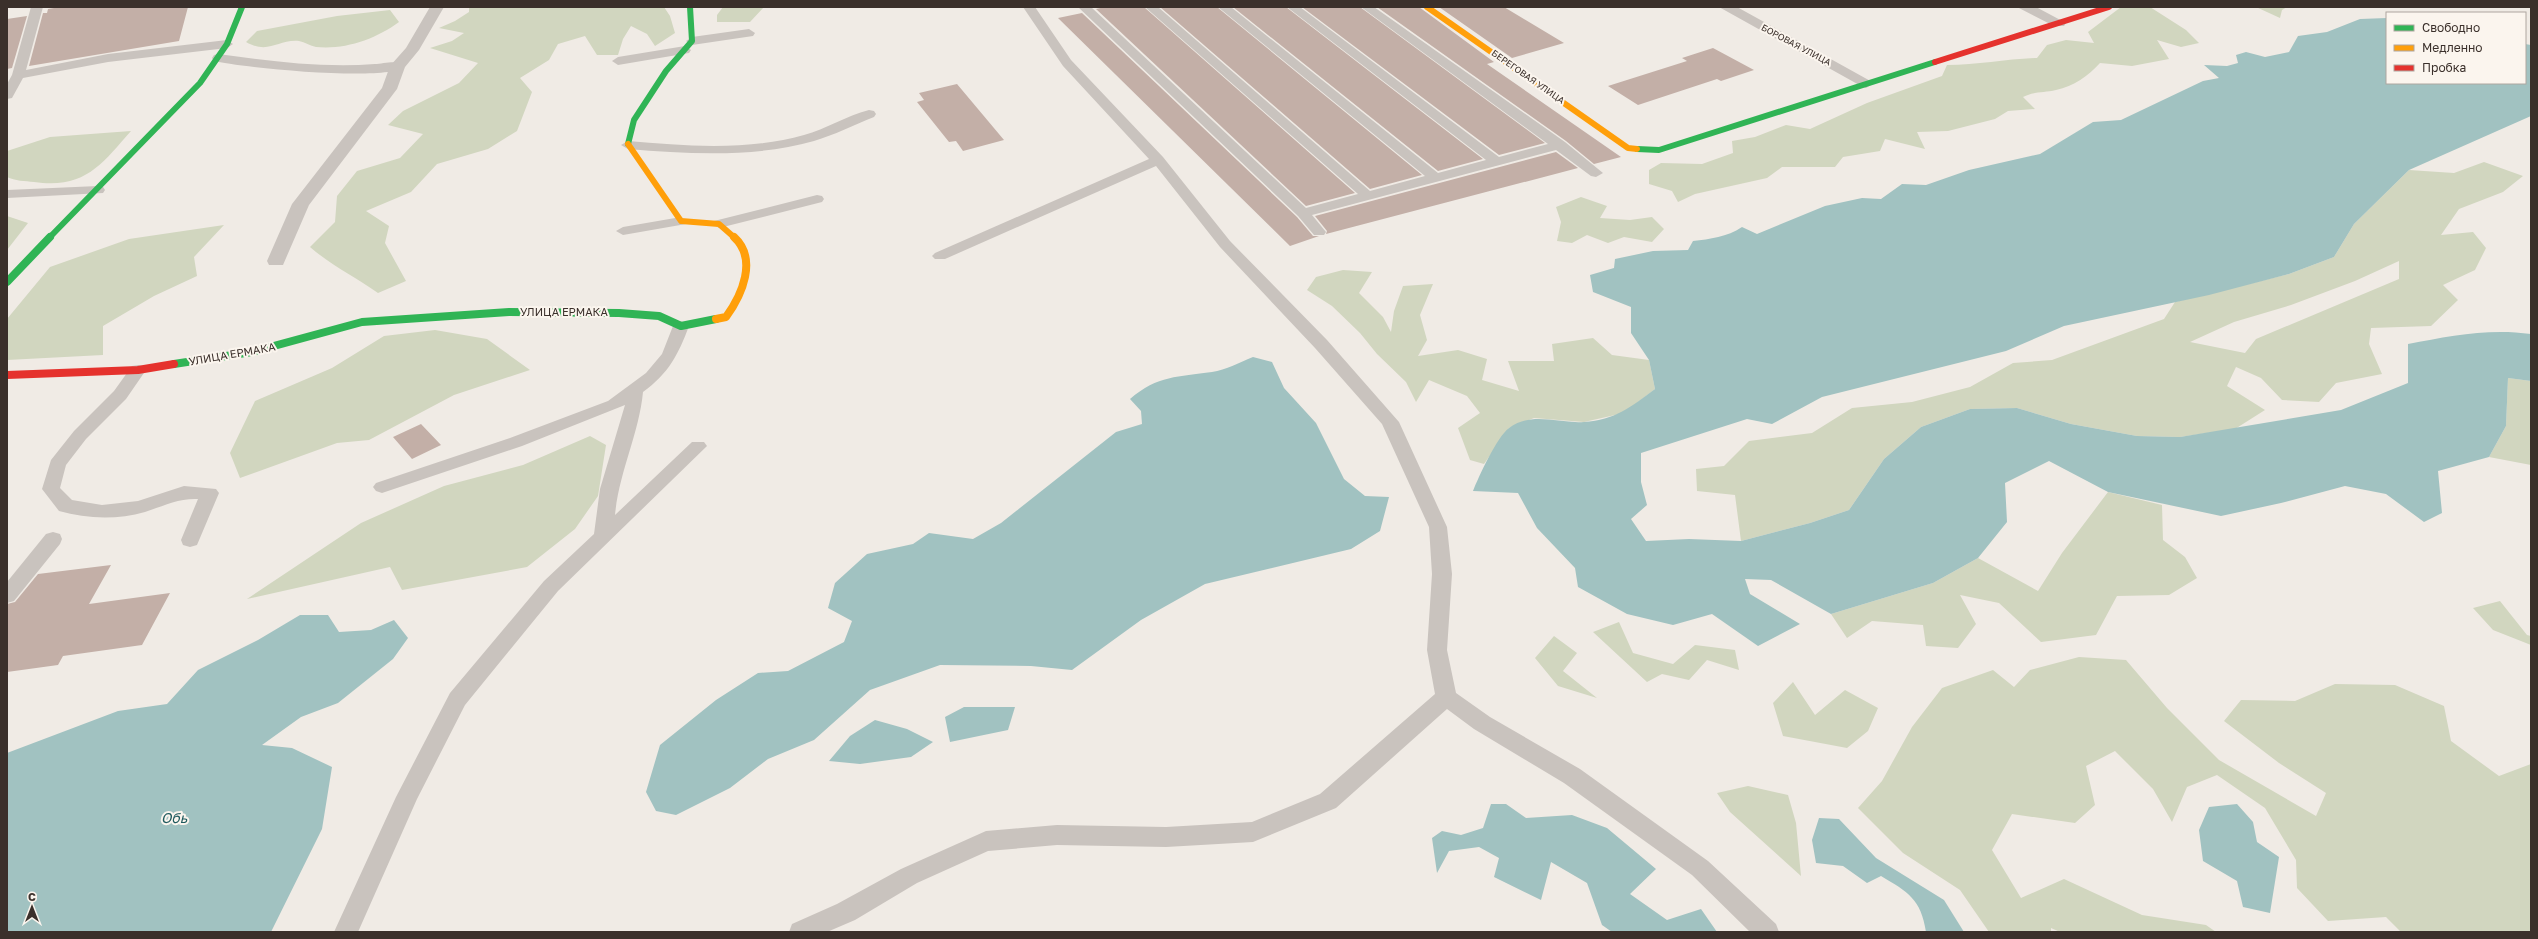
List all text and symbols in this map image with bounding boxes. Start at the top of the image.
legend [2386,12,2526,84]
text: Свободно [2422,20,2480,35]
street label: БОРОВАЯ УЛИЦА [1759,22,1833,68]
text: Медленно [2422,40,2482,55]
street label: БЕРЕГОВАЯ УЛИЦА [1490,47,1567,106]
text: Пробка [2422,60,2466,75]
street label: УЛИЦА ЕРМАКА [520,305,609,318]
street label: УЛИЦА ЕРМАКА [188,339,277,368]
water label: Обь [161,809,188,826]
north arrow [12,887,52,927]
text: С [28,890,36,903]

